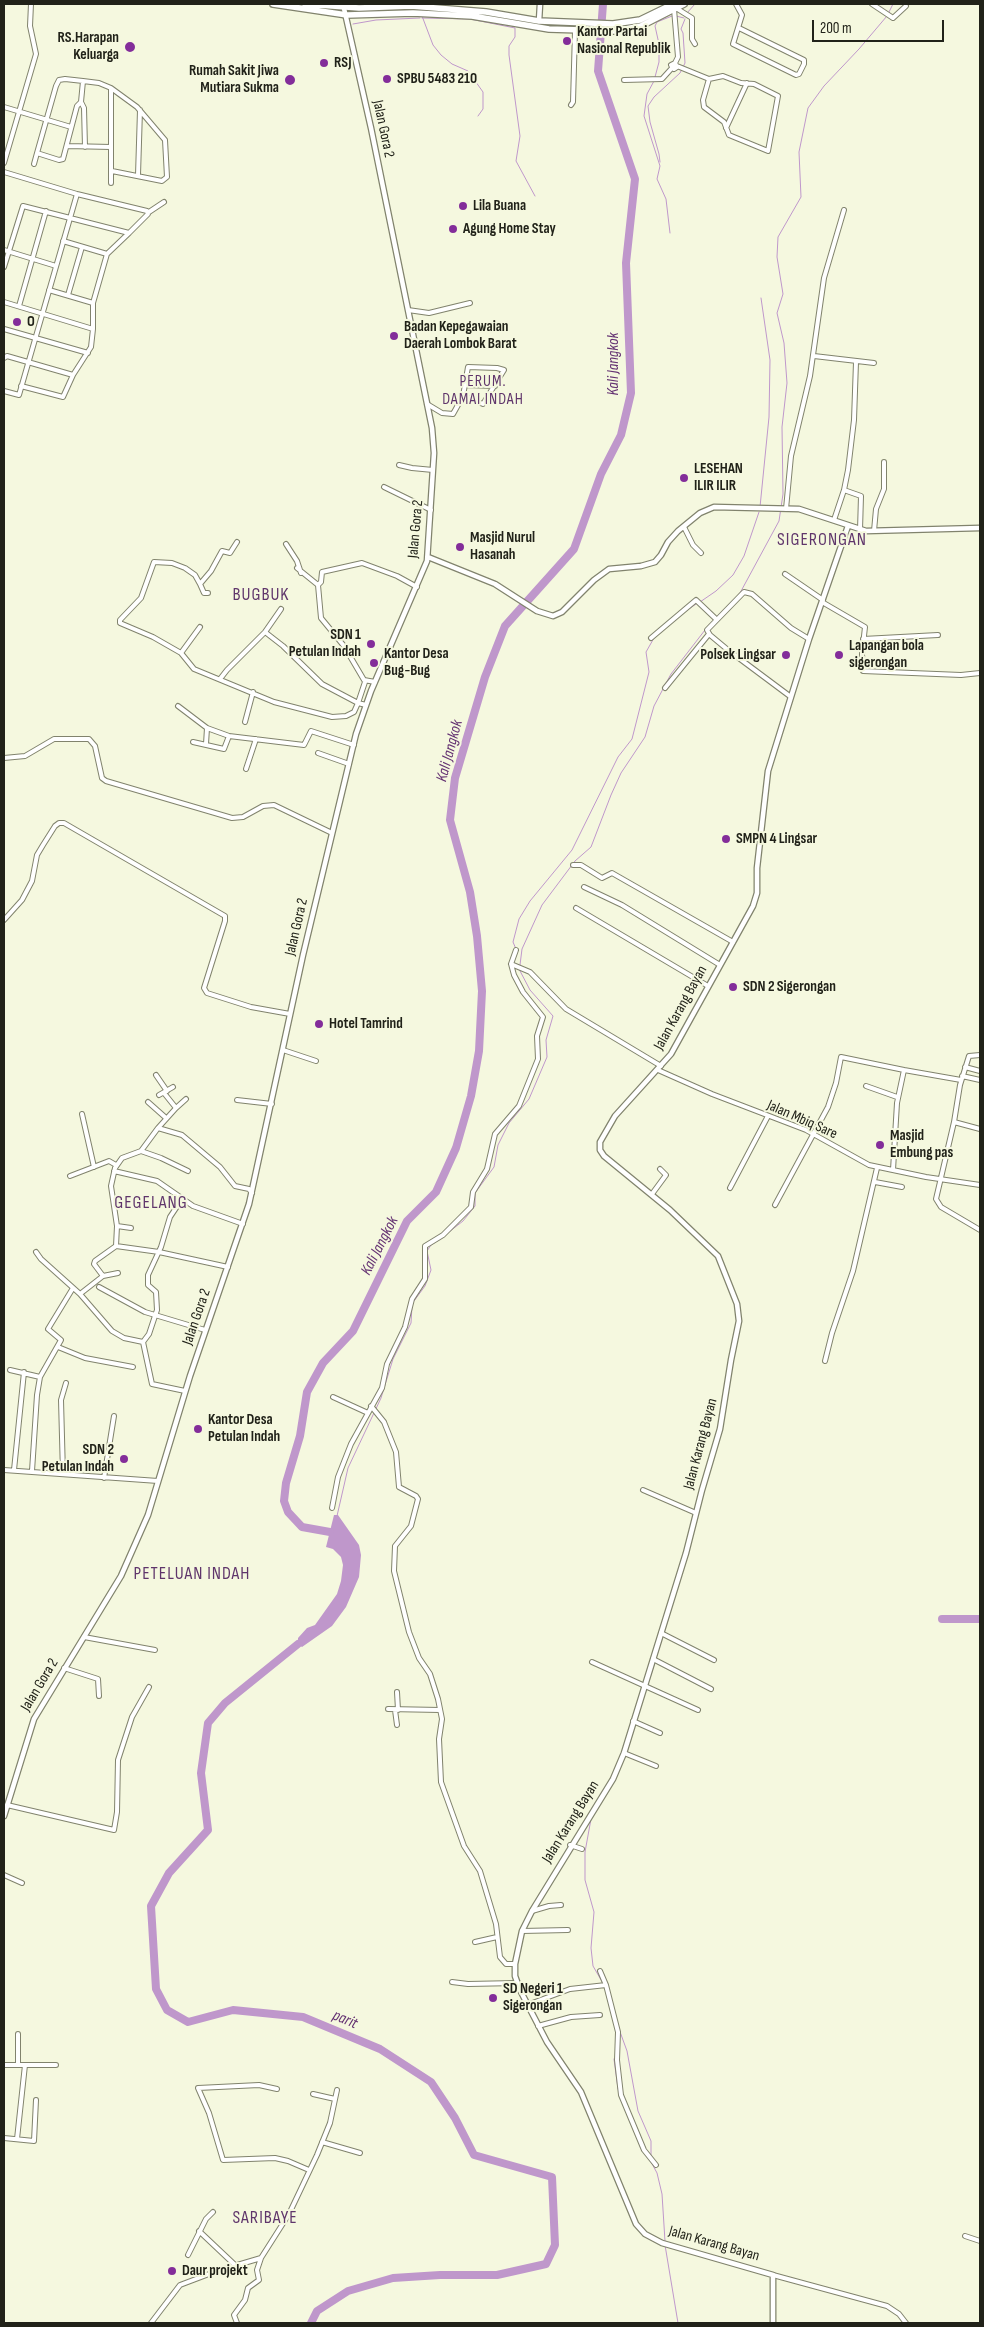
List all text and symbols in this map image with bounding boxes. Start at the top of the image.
scale bar [814,10,946,42]
text: 200 m [820,19,852,38]
place label: Kantor Partai Nasional Republik [577,23,670,58]
place label: RS.Harapan Keluarga [57,29,119,64]
marker: Kantor Partai Nasional Republik [561,35,573,47]
marker: RS.Harapan Keluarga [123,40,137,54]
place label: RSJ [334,54,352,72]
marker: RSJ [318,57,330,69]
place label: Rumah Sakit Jiwa Mutiara Sukma [189,62,279,97]
place label: SPBU 5483 210 [397,70,477,88]
marker: Rumah Sakit Jiwa Mutiara Sukma [283,73,297,87]
marker: SPBU 5483 210 [381,73,393,85]
street label: Jalan Gora 2 [368,99,398,159]
place label: Lila Buana [473,197,526,215]
marker: Lila Buana [457,200,469,212]
place label: Agung Home Stay [463,220,556,238]
marker: Agung Home Stay [447,223,459,235]
place label: O [27,313,35,331]
marker: O [11,316,23,328]
place label: Badan Kepegawaian Daerah Lombok Barat [404,318,517,353]
marker: Badan Kepegawaian Daerah Lombok Barat [388,330,400,342]
water label: Kali Jangkok [604,332,624,396]
district label: PERUM. DAMAI INDAH [441,372,525,410]
place label: LESEHAN ILIR ILIR [694,460,743,495]
marker: LESEHAN ILIR ILIR [678,472,690,484]
street label: Jalan Gora 2 [404,499,428,559]
place label: Masjid Nurul Hasanah [470,529,535,564]
district label: SIGERONGAN [776,529,868,551]
marker: Masjid Nurul Hasanah [454,541,466,553]
district label: BUGBUK [232,584,290,606]
place label: SDN 1 Petulan Indah [289,626,361,661]
place label: Lapangan bola sigerongan [849,637,924,672]
marker: SDN 1 Petulan Indah [365,638,377,650]
place label: Kantor Desa Bug-Bug [384,645,449,680]
place label: Polsek Lingsar [700,646,776,664]
marker: Polsek Lingsar [780,649,792,661]
marker: Lapangan bola sigerongan [833,649,845,661]
marker: Kantor Desa Bug-Bug [368,657,380,669]
water label: Kali Jangkok [433,718,467,784]
place label: SMPN 4 Lingsar [736,830,817,848]
marker: SMPN 4 Lingsar [720,833,732,845]
street label: Jalan Gora 2 [282,897,312,957]
street label: Jalan Karang Bayan [650,963,712,1053]
place label: SDN 2 Sigerongan [743,978,836,996]
marker: SDN 2 Sigerongan [727,981,739,993]
place label: Hotel Tamrind [329,1015,403,1033]
marker: Hotel Tamrind [313,1018,325,1030]
street label: Jalan Mbiq Sare [764,1097,840,1143]
place label: Masjid Embung pas [890,1127,953,1162]
marker: Masjid Embung pas [874,1139,886,1151]
district label: GEGELANG [113,1192,189,1214]
water label: Kali Jangkok [357,1214,403,1278]
street label: Jalan Gora 2 [179,1286,215,1348]
street label: Jalan Karang Bayan [680,1397,722,1491]
place label: Kantor Desa Petulan Indah [208,1411,280,1446]
marker: Kantor Desa Petulan Indah [192,1423,204,1435]
place label: SDN 2 Petulan Indah [42,1441,114,1476]
marker: SDN 2 Petulan Indah [118,1453,130,1465]
district label: PETELUAN INDAH [132,1563,252,1585]
street label: Jalan Gora 2 [17,1655,63,1715]
street label: Jalan Karang Bayan [539,1778,603,1866]
place label: SD Negeri 1 Sigerongan [503,1980,563,2015]
marker: SD Negeri 1 Sigerongan [487,1992,499,2004]
water label: parit [330,2006,360,2034]
district label: SARIBAYE [231,2207,299,2229]
street label: Jalan Karang Bayan [667,2222,761,2266]
place label: Daur projekt [182,2262,248,2280]
marker: Daur projekt [166,2265,178,2277]

